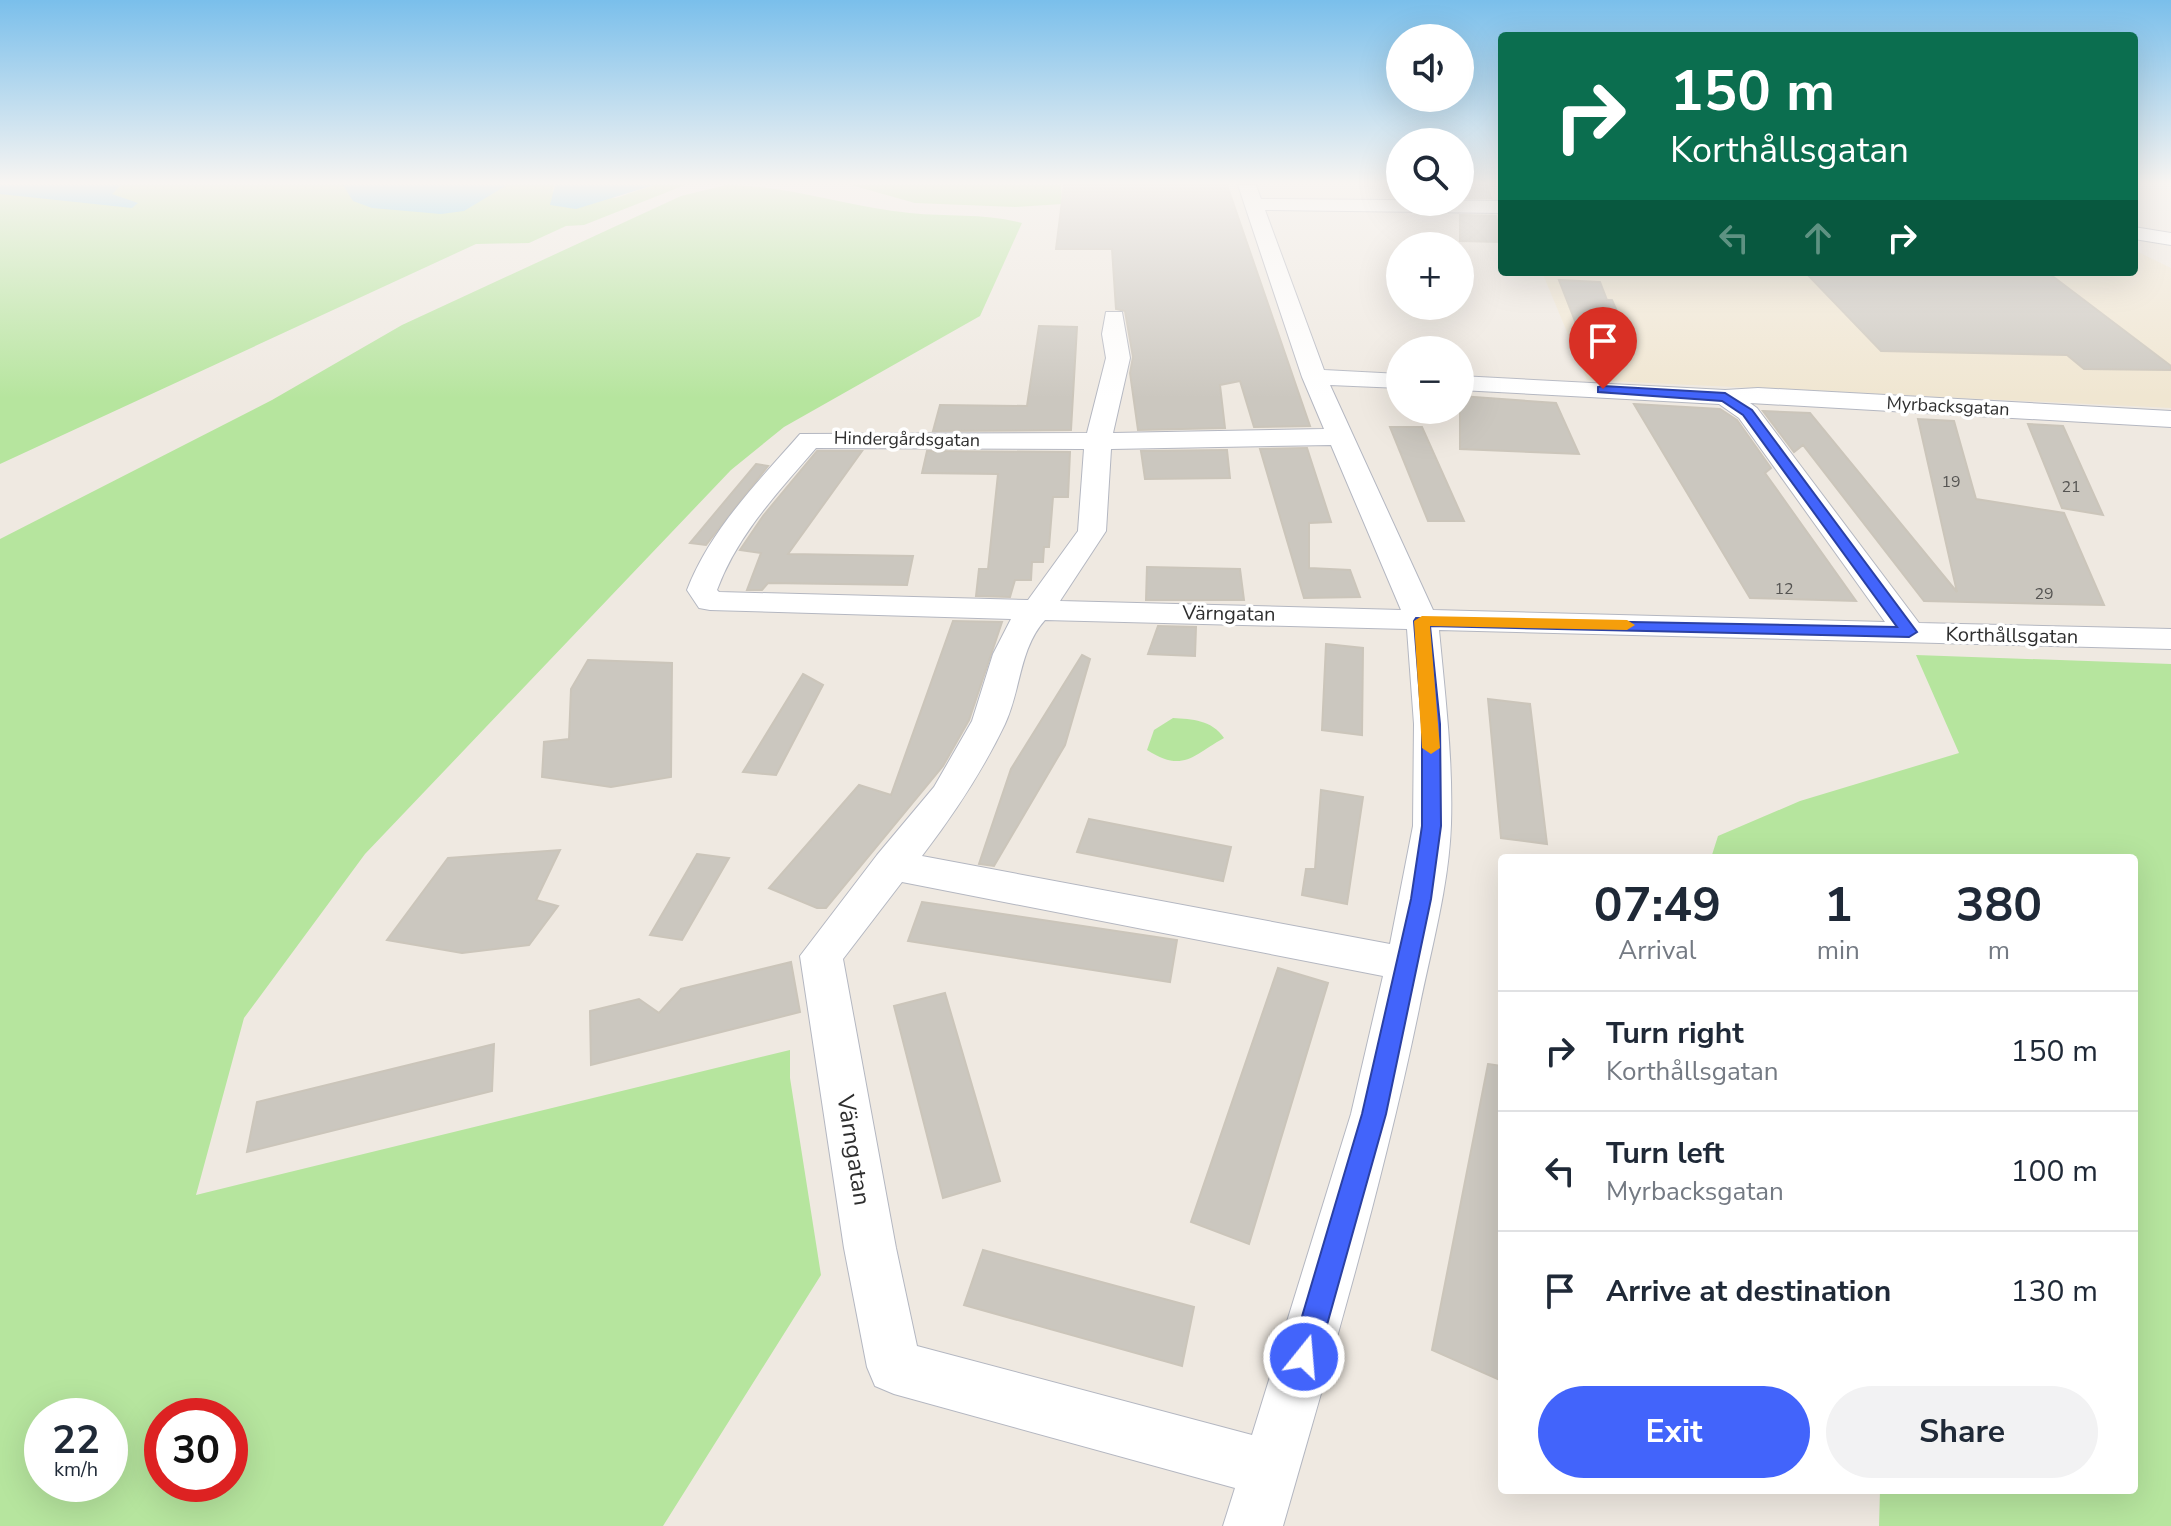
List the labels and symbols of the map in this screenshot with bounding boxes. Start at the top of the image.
pin [1569,307,1637,389]
street label: Myrbacksgatan [1886,391,2010,421]
street label: Hindergårdsgatan [834,426,980,452]
house number: 19 [1941,471,1961,493]
house number: 21 [2061,476,2081,498]
house number: 12 [1774,578,1794,600]
house number: 29 [2034,583,2054,605]
street label: Värngatan [1181,599,1276,628]
street label: Korthållsgatan [1945,621,2079,650]
street label: Värngatan [829,1091,879,1208]
position arrow [1262,1315,1346,1399]
speed limit sign: 30 [144,1398,248,1502]

